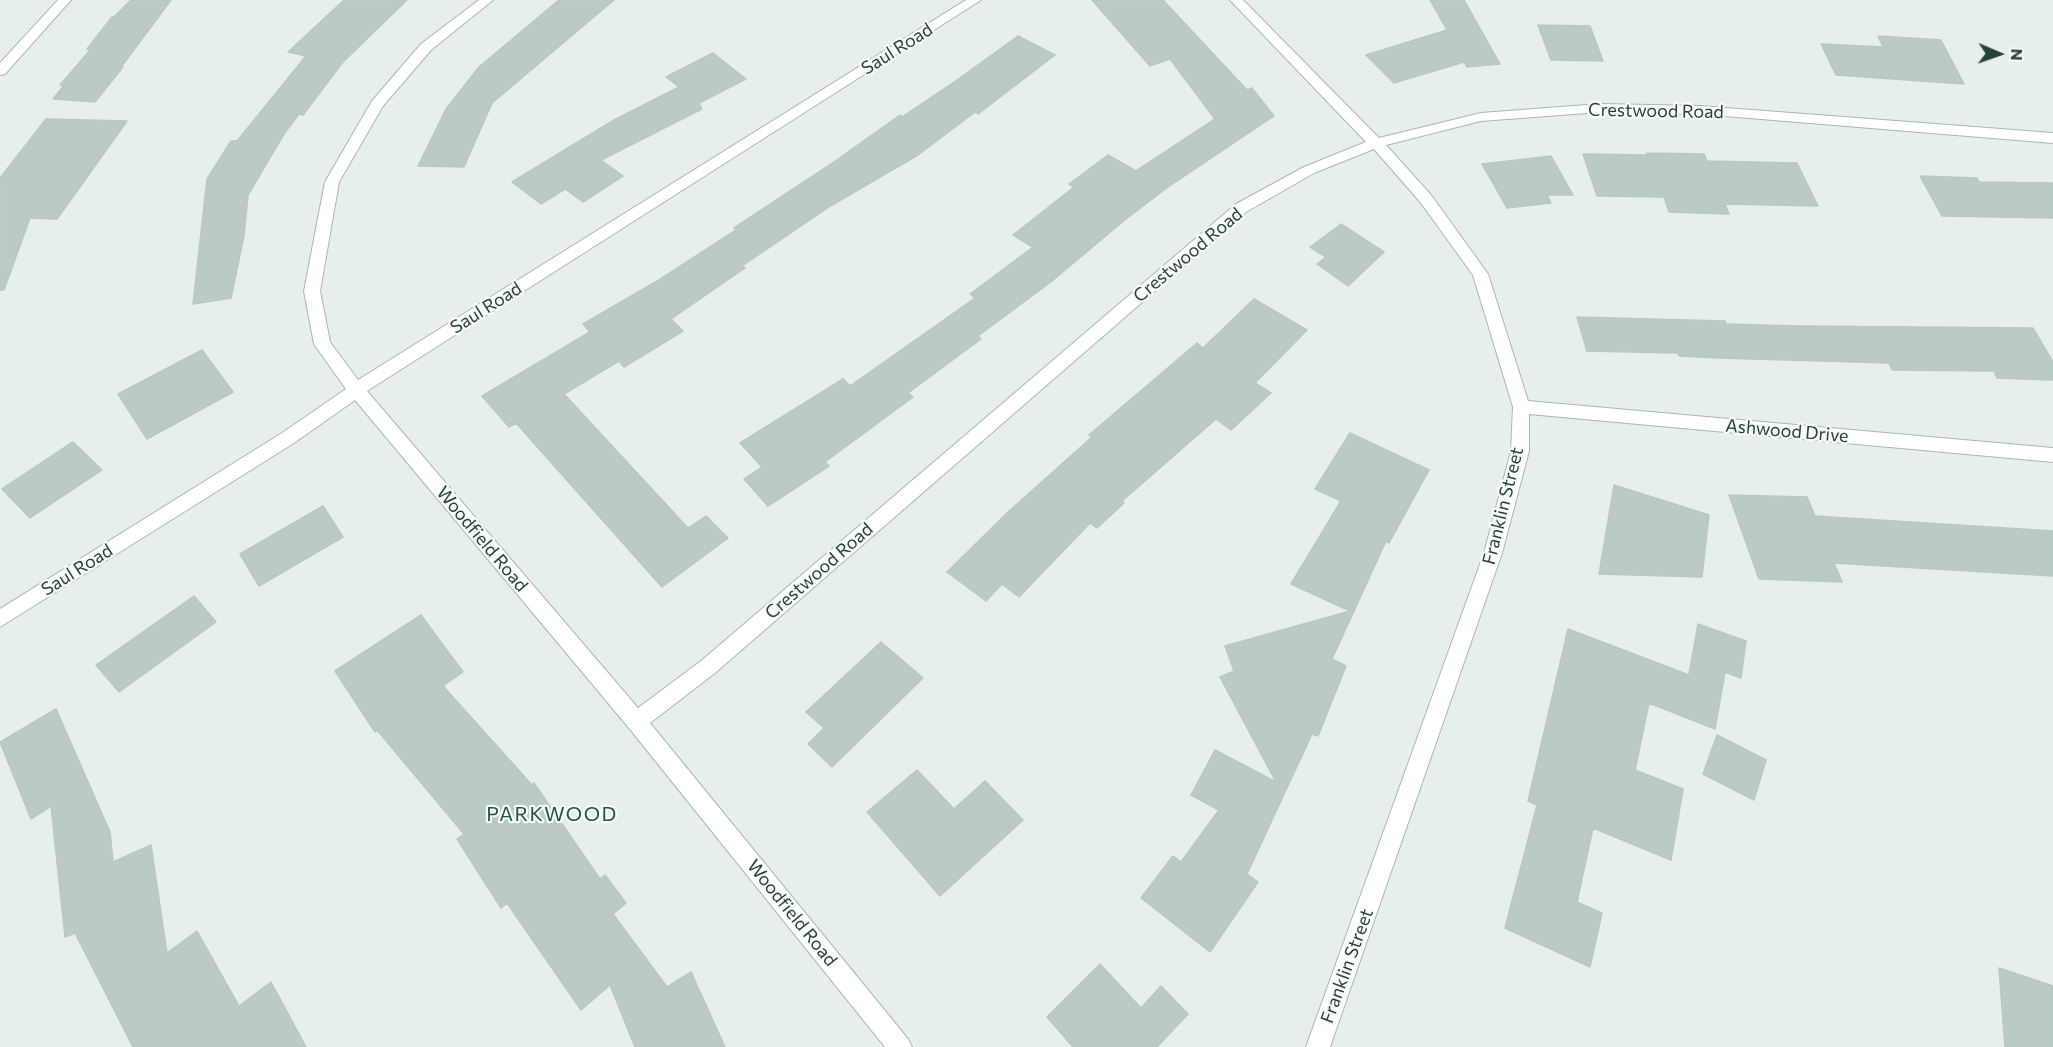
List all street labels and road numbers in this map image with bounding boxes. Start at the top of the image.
street label: Saul Road [857,19,937,79]
street label: Crestwood Road [1588,99,1724,123]
street label: Crestwood Road [1129,203,1247,307]
street label: Saul Road [446,278,526,338]
street label: Ashwood Drive [1724,415,1850,447]
street label: Franklin Street [1478,445,1528,567]
street label: Woodfield Road [432,482,532,596]
street label: Crestwood Road [761,518,877,624]
street label: Saul Road [37,540,117,600]
street label: Woodfield Road [742,855,842,971]
street label: Franklin Street [1316,906,1378,1026]

